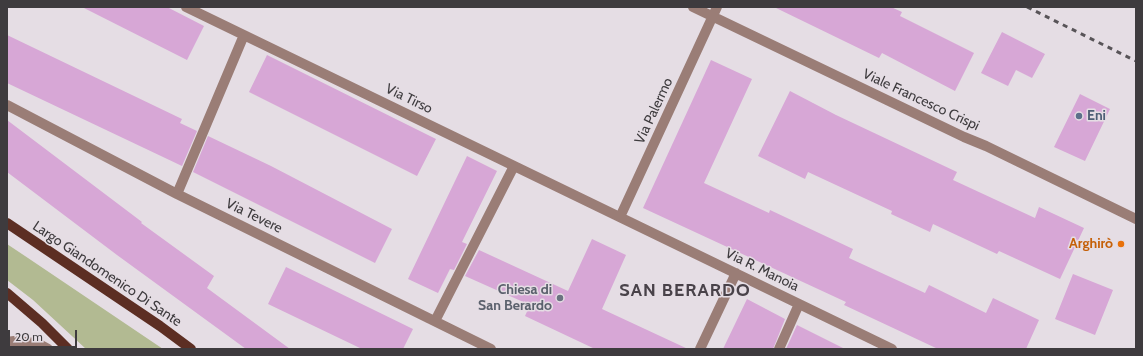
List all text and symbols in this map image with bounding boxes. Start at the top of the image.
street label: Viale Francesco Crispi [860,66,982,134]
street label: Via Palermo [631,75,677,147]
street label: Via Tirso [383,80,435,118]
place label: Eni [1087,108,1106,124]
marker: Eni [1074,111,1084,121]
street label: Via Tevere [223,195,285,237]
street label: Largo Giandomenico Di Sante [29,218,185,330]
place label: Arghirò [1069,236,1113,252]
marker: Arghirò [1116,239,1126,249]
street label: Via R. Manoia [722,245,802,295]
district label: SAN BERARDO [619,280,751,302]
place label: Chiesa di San Berardo [478,282,552,314]
marker: Chiesa di San Berardo [555,293,565,303]
scale bar [10,322,79,348]
text: 20 m [15,329,43,344]

